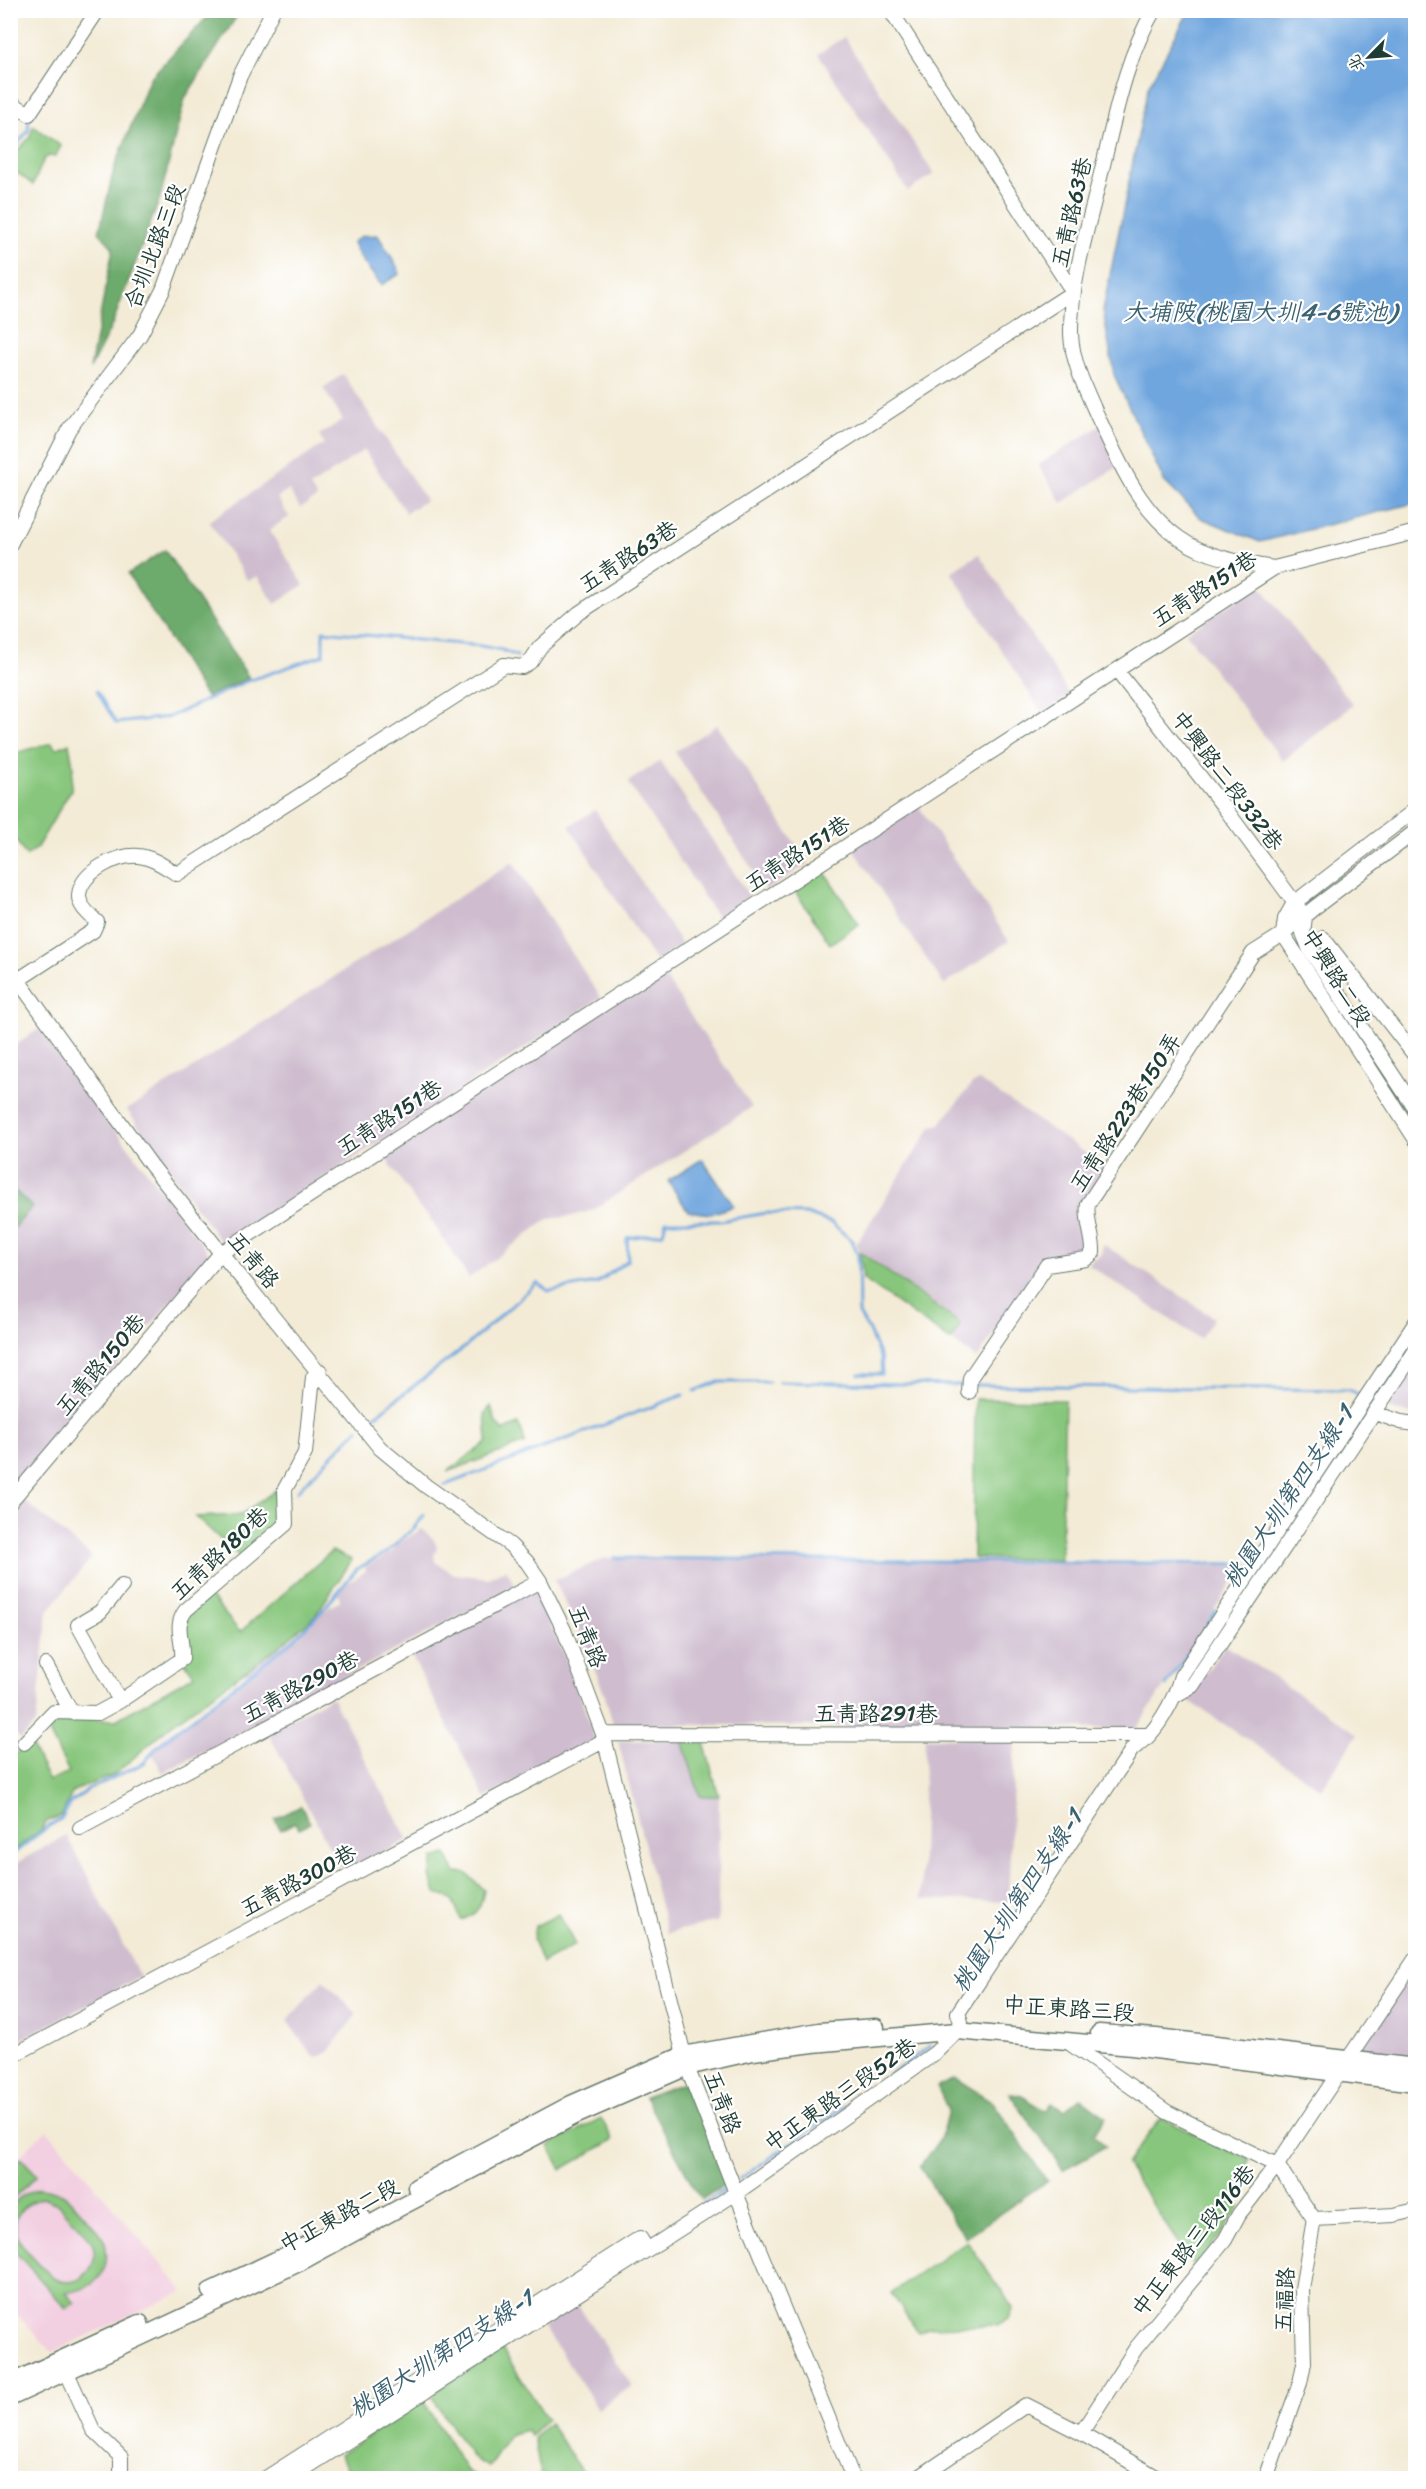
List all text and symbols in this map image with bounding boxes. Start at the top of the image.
north arrow [1339,27,1399,87]
text: 北 [1339,50,1372,77]
street label: 五青路63巷 [1040,153,1103,271]
street label: 合圳北路三段 [113,178,196,315]
water label: 大埔陂(桃園大圳4-6號池) [1124,291,1401,333]
street label: 五青路63巷 [570,509,686,603]
street label: 五青路151巷 [1143,539,1265,638]
street label: 中興路二段332巷 [1161,701,1294,859]
street label: 五青路151巷 [736,804,858,903]
street label: 中興路二段 [1291,920,1382,1034]
street label: 五青路223巷150弄 [1059,1024,1192,1200]
street label: 五青路151巷 [328,1068,450,1167]
street label: 五青路 [217,1223,290,1298]
street label: 五青路150巷 [45,1304,155,1425]
water label: 桃園大圳第四支線-1 [1211,1394,1367,1597]
street label: 五青路180巷 [160,1497,278,1610]
street label: 五青路 [557,1598,618,1674]
street label: 五青路290巷 [235,1639,366,1734]
street label: 五青路291巷 [814,1694,938,1733]
water label: 桃園大圳第四支線-1 [940,1798,1096,2001]
street label: 五青路300巷 [233,1833,364,1928]
street label: 中正東路三段 [1002,1984,1136,2033]
street label: 中正東路三段52巷 [755,2027,925,2162]
street label: 五青路 [692,2064,753,2140]
street label: 中正東路三段116巷 [1121,2155,1266,2325]
street label: 中正東路二段 [272,2167,407,2264]
street label: 五福路 [1263,2266,1306,2334]
water label: 桃園大圳第四支線-1 [340,2276,545,2430]

